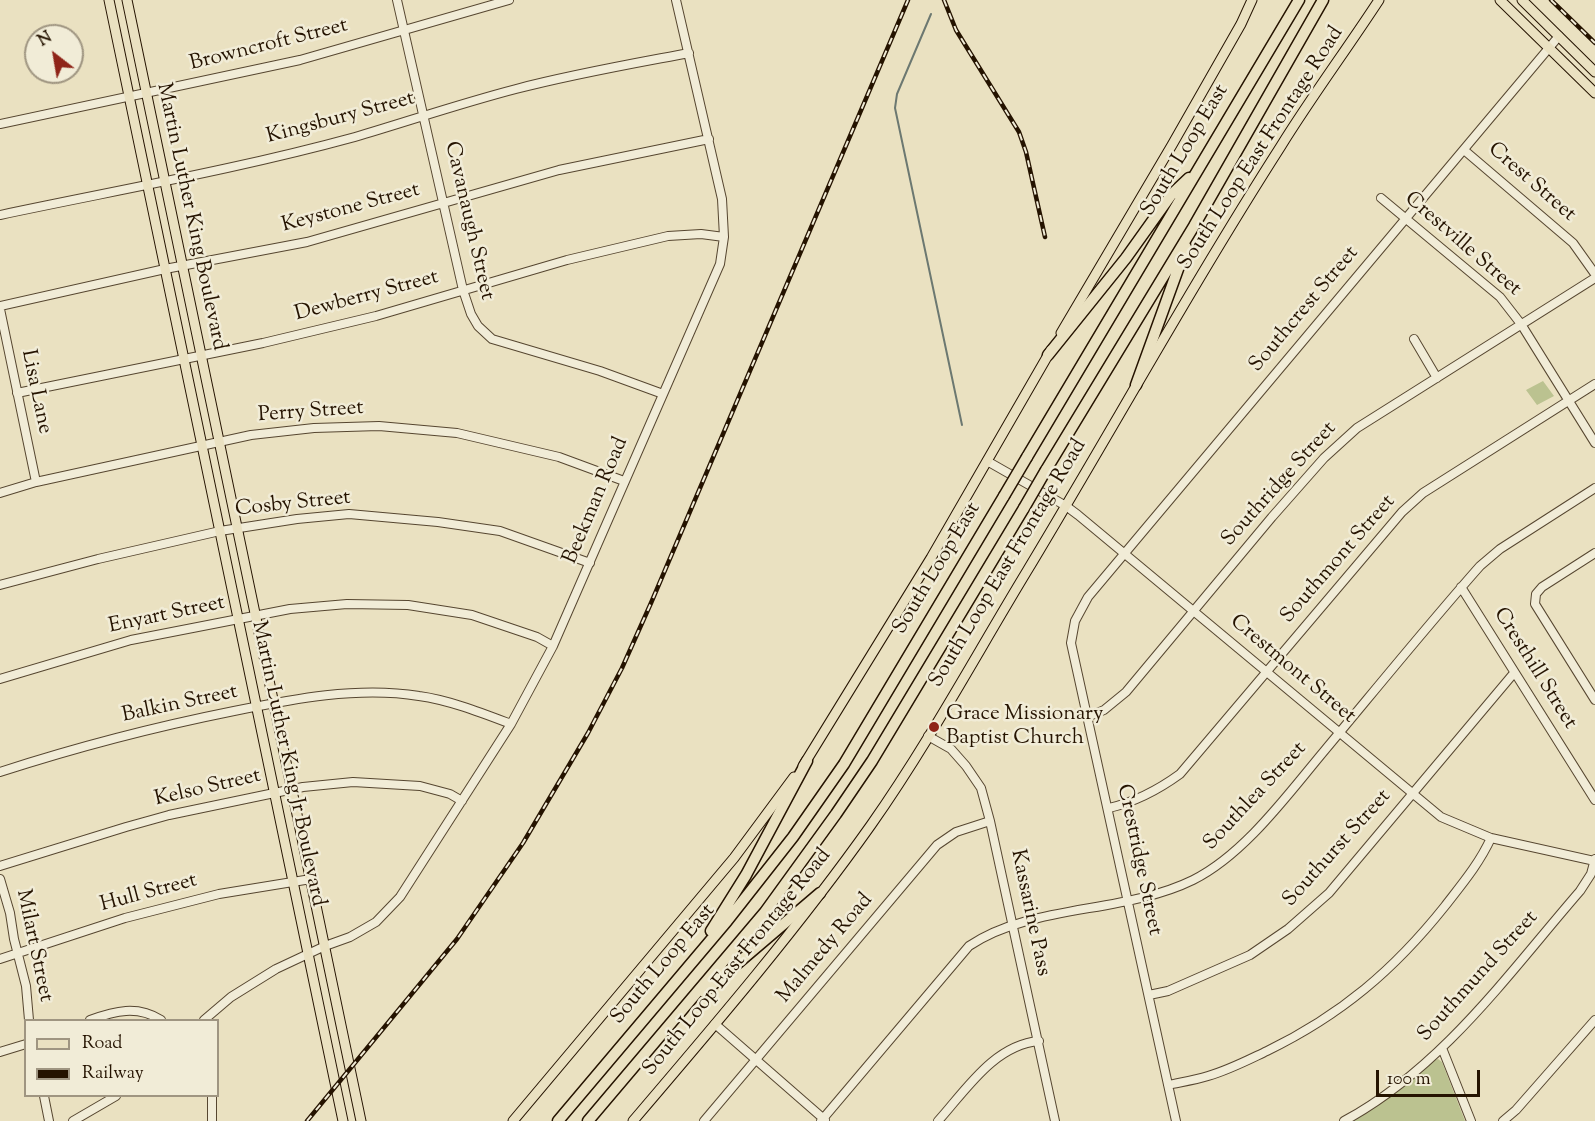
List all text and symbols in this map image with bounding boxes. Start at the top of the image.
street label: Browncroft Street [187,14,351,78]
street label: South Loop East Frontage Road [1174,23,1350,275]
north arrow [24,24,84,84]
text: N [34,27,57,53]
street label: South Loop East [1137,80,1235,222]
street label: Martin Luther King Boulevard [149,81,231,353]
street label: Kingsbury Street [264,87,418,151]
street label: Crest Street [1482,138,1580,228]
street label: Cavanaugh Street [438,139,498,303]
street label: Keystone Street [279,178,423,240]
street label: Crestville Street [1398,187,1526,303]
street label: Southcrest Street [1245,242,1365,378]
street label: Dewberry Street [292,266,442,328]
street label: Lisa Lane [14,348,56,436]
street label: Perry Street [257,397,365,429]
street label: Southridge Street [1217,417,1343,553]
street label: Beekman Road [559,434,635,568]
street label: South Loop East Frontage Road [925,435,1093,693]
street label: Cosby Street [234,486,352,524]
street label: Southmont Street [1276,490,1402,630]
street label: South Loop East [889,498,987,640]
street label: Enyart Street [107,591,227,641]
street label: Cresthill Street [1487,604,1581,734]
street label: Crestmont Street [1224,610,1360,730]
street label: Martin Luther King Jr Boulevard [244,619,330,909]
street label: Balkin Street [120,680,240,730]
place label: Grace Missionary Baptist Church [946,702,1103,752]
marker: Grace Missionary Baptist Church [927,720,941,734]
street label: Southlea Street [1199,737,1313,857]
street label: Kelso Street [152,765,264,813]
street label: Crestridge Street [1110,782,1166,938]
street label: Southurst Street [1279,785,1397,913]
street label: South Loop East Frontage Road [639,844,837,1082]
street label: Kassarine Pass [1003,847,1055,979]
street label: Hull Street [98,869,200,919]
street label: Milart Street [9,887,57,1005]
street label: Malmedy Road [773,889,879,1009]
street label: South Loop East [606,900,722,1030]
street label: Southmund Street [1414,906,1544,1048]
legend [24,1019,219,1097]
text: Road [82,1031,122,1057]
scale bar [1379,1058,1482,1096]
text: Railway [82,1061,144,1087]
text: 100 m [1387,1067,1431,1093]

